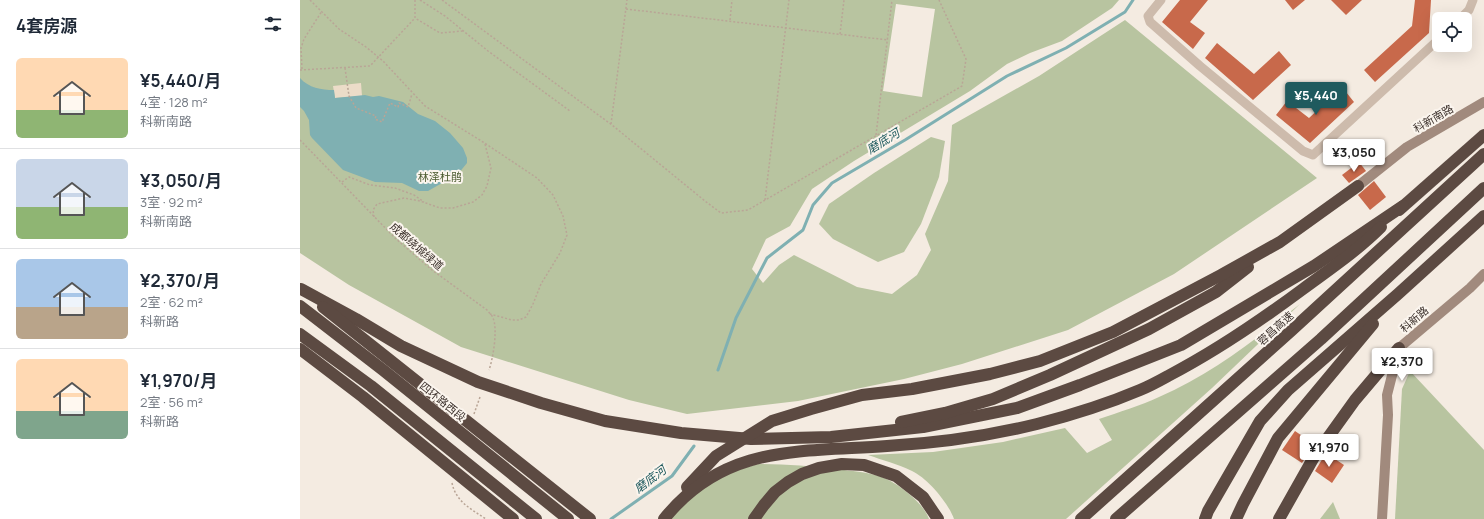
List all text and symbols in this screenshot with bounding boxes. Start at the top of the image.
map controls [1432,12,1472,52]
button: locate [1432,12,1472,52]
icon: filters [262,13,284,35]
text: 4套房源 [16,14,77,37]
text: ¥5,440/月 [140,69,222,92]
icon: home [48,74,96,122]
pin: ¥5,440 [1283,82,1349,116]
text: ¥5,440 [1294,86,1338,104]
text: 4室 · 128 m² [140,93,208,111]
street label: 科新南路 [1410,101,1456,135]
text: 科新南路 [140,112,192,130]
water label: 磨底河 [863,123,904,158]
pin: ¥3,050 [1321,139,1387,173]
text: ¥3,050 [1332,143,1376,161]
text: ¥3,050/月 [140,169,222,192]
park label: 林泽杜鹃 [418,169,462,184]
icon: home [48,175,96,223]
text: 3室 · 92 m² [140,193,203,211]
text: 科新南路 [140,212,192,230]
street label: 成都绕城绿道 [387,219,447,273]
text: ¥2,370/月 [140,269,220,292]
icon: home [48,275,96,323]
text: 2室 · 62 m² [140,293,203,311]
street label: 科新路 [1397,303,1431,335]
street label: 蓉昌高速 [1254,308,1296,348]
text: 科新路 [140,312,179,330]
pin: ¥2,370 [1369,348,1435,382]
text: ¥2,370 [1381,352,1423,370]
text: ¥1,970/月 [140,369,217,392]
icon: home [48,375,96,423]
street label: 四环路西段 [417,378,469,424]
text: 2室 · 56 m² [140,393,203,411]
text: 科新路 [140,412,179,430]
pin: ¥1,970 [1296,434,1362,468]
text: ¥1,970 [1309,438,1349,456]
water label: 磨底河 [631,460,671,497]

